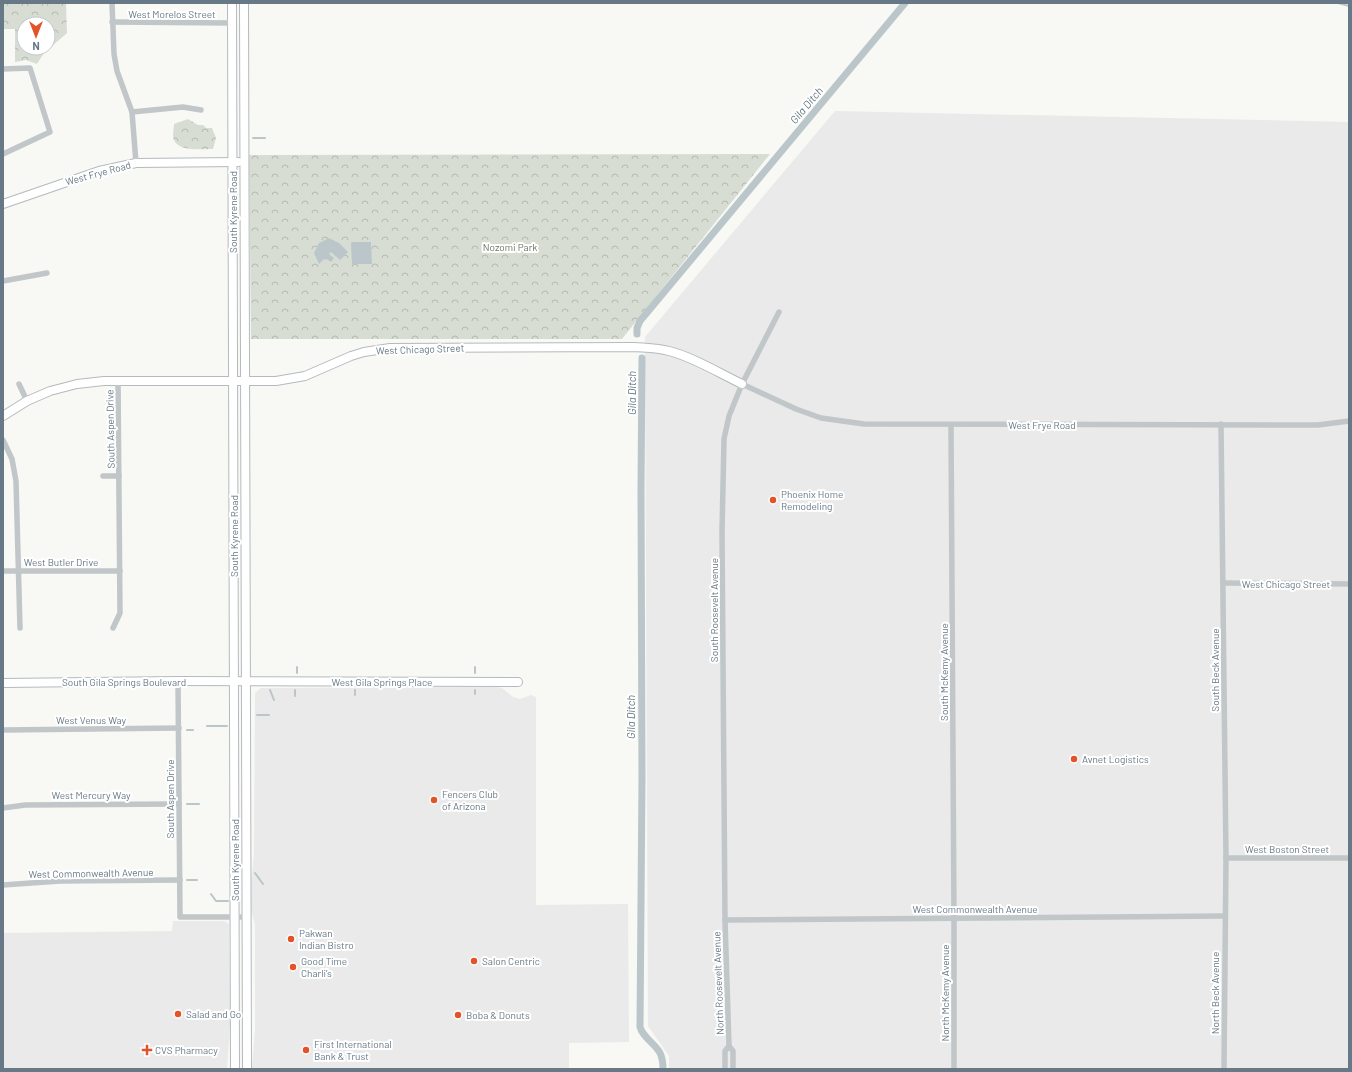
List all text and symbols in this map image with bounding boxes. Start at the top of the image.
street label: West Morelos Street [128,8,216,20]
north arrow [16,16,56,56]
text: N [32,40,40,53]
water label: Gila Ditch [787,84,825,126]
street label: West Frye Road [64,158,132,188]
street label: South Kyrene Road [227,171,239,253]
park label: Nozomi Park [483,241,537,253]
street label: West Chicago Street [376,341,465,357]
water label: Gila Ditch [625,371,638,415]
street label: South Aspen Drive [103,389,117,469]
street label: West Frye Road [1008,419,1076,431]
place label: Phoenix Home Remodeling [781,488,843,512]
street label: South Kyrene Road [228,495,240,577]
marker: Phoenix Home Remodeling [768,495,778,505]
street label: West Butler Drive [24,556,98,568]
street label: South Roosevelt Avenue [708,558,720,662]
street label: West Chicago Street [1242,578,1331,590]
street label: South McKemy Avenue [938,623,950,721]
street label: South Beck Avenue [1209,628,1221,712]
street label: South Gila Springs Boulevard [62,676,186,688]
street label: West Gila Springs Place [332,676,432,688]
water label: Gila Ditch [624,695,637,739]
street label: West Venus Way [56,714,126,726]
place label: Avnet Logistics [1082,753,1149,765]
marker: Avnet Logistics [1069,754,1079,764]
street label: South Aspen Drive [164,759,176,839]
place label: Fencers Club of Arizona [442,788,498,812]
street label: West Mercury Way [51,789,131,801]
marker: Fencers Club of Arizona [429,795,439,805]
street label: South Kyrene Road [229,819,241,901]
street label: West Boston Street [1245,843,1329,855]
street label: West Commonwealth Avenue [28,866,154,880]
street label: West Commonwealth Avenue [912,903,1038,915]
place label: Pakwan Indian Bistro [299,927,354,951]
street label: North Roosevelt Avenue [710,931,726,1035]
marker: Pakwan Indian Bistro [286,934,296,944]
street label: North McKemy Avenue [939,944,951,1042]
street label: North Beck Avenue [1209,952,1221,1034]
place label: Good Time Charli’s [301,955,347,979]
place label: Salon Centric [482,955,540,967]
marker: Salon Centric [469,956,479,966]
marker: Good Time Charli’s [288,962,298,972]
place label: Salad and Go [186,1008,241,1020]
marker: Salad and Go [173,1009,183,1019]
place label: Boba & Donuts [466,1009,530,1021]
marker: Boba & Donuts [453,1010,463,1020]
place label: First International Bank & Trust [314,1038,392,1062]
place label: CVS Pharmacy [155,1044,218,1056]
marker: CVS Pharmacy [142,1045,152,1055]
marker: First International Bank & Trust [301,1045,311,1055]

